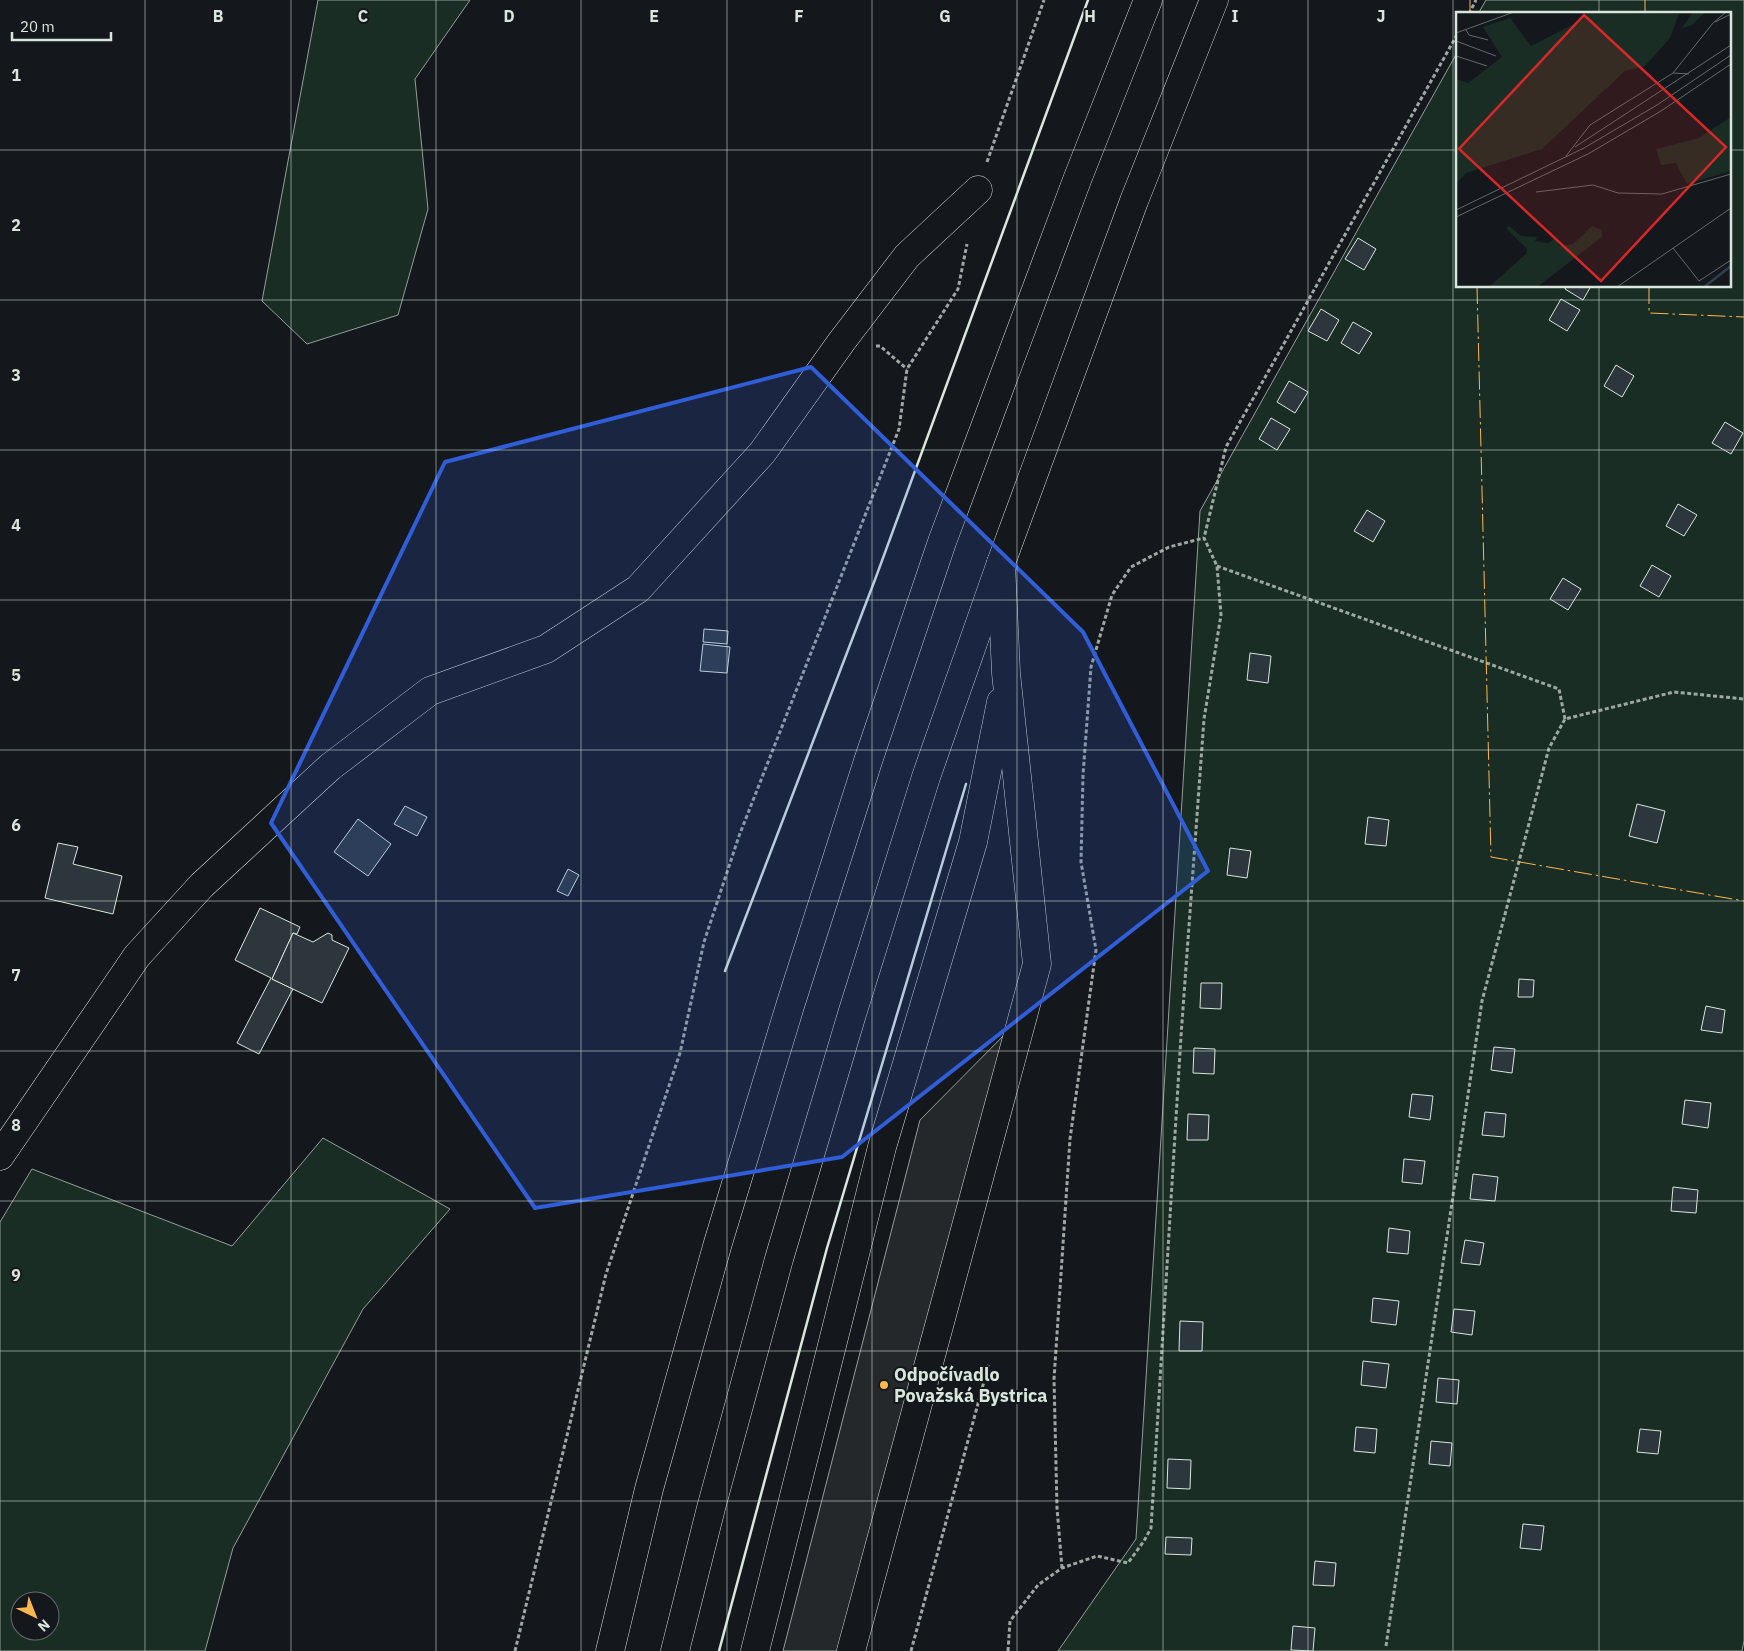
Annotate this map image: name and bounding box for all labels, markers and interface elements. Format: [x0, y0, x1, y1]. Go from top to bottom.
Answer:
text: B [213, 6, 224, 26]
text: C [358, 6, 368, 26]
text: D [503, 6, 515, 26]
text: E [649, 6, 659, 26]
text: F [794, 6, 804, 26]
text: G [939, 6, 951, 26]
text: H [1084, 6, 1096, 26]
text: I [1232, 6, 1239, 26]
text: J [1377, 6, 1385, 26]
scale bar [12, 10, 111, 42]
inset map [1456, 12, 1732, 288]
text: 20 m [20, 17, 55, 36]
text: 1 [11, 65, 21, 85]
text: 2 [11, 215, 21, 235]
text: 3 [11, 365, 21, 385]
text: 4 [11, 515, 21, 535]
text: 5 [11, 665, 21, 685]
text: 6 [11, 815, 21, 835]
text: 7 [11, 965, 21, 985]
text: 8 [11, 1115, 21, 1135]
text: 9 [11, 1265, 21, 1285]
place label: Odpočívadlo Považská Bystrica [894, 1363, 1048, 1407]
marker: Odpočívadlo Považská Bystrica [878, 1379, 890, 1391]
north arrow [10, 1591, 60, 1641]
text: N [34, 1615, 54, 1636]

